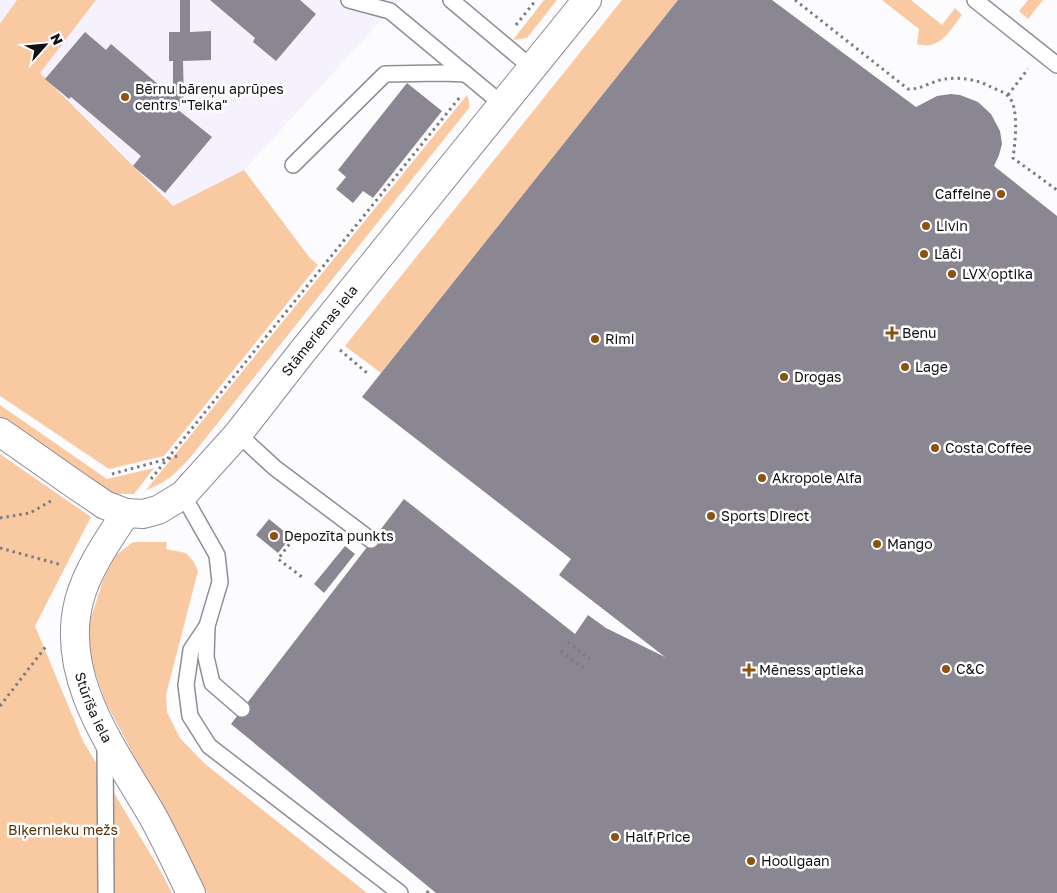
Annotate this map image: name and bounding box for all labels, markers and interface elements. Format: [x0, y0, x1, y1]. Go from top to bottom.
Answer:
north arrow [20, 20, 70, 70]
text: N [47, 30, 67, 47]
place label: Bērnu bāreņu aprūpes centrs "Teika" [135, 80, 284, 113]
marker: Bērnu bāreņu aprūpes centrs "Teika" [119, 91, 131, 103]
place label: Caffeine [935, 185, 991, 202]
marker: Caffeine [995, 188, 1007, 200]
place label: Livin [936, 217, 968, 234]
marker: Livin [920, 220, 932, 232]
place label: Lāči [934, 245, 961, 262]
marker: Lāči [918, 248, 930, 260]
place label: LVX optika [962, 265, 1033, 282]
marker: LVX optika [946, 268, 958, 280]
street label: Stāmerienas iela [278, 281, 361, 379]
place label: Benu [902, 324, 937, 341]
marker: Benu [886, 327, 898, 339]
place label: Rimi [605, 330, 634, 347]
marker: Rimi [589, 333, 601, 345]
place label: Lage [915, 358, 948, 375]
marker: Lage [899, 361, 911, 373]
place label: Drogas [794, 368, 841, 385]
marker: Drogas [778, 371, 790, 383]
place label: Costa Coffee [945, 439, 1032, 456]
marker: Costa Coffee [929, 442, 941, 454]
place label: Akropole Alfa [772, 469, 862, 486]
marker: Akropole Alfa [756, 472, 768, 484]
place label: Sports Direct [721, 507, 809, 524]
marker: Sports Direct [705, 510, 717, 522]
place label: Depozīta punkts [284, 527, 394, 544]
marker: Depozīta punkts [268, 530, 280, 542]
place label: Mango [887, 535, 933, 552]
marker: Mango [871, 538, 883, 550]
place label: C&C [956, 660, 984, 677]
place label: Mēness aptieka [759, 661, 864, 678]
marker: C&C [940, 663, 952, 675]
marker: Mēness aptieka [743, 664, 755, 676]
street label: Stūrīša iela [72, 670, 116, 745]
park label: Biķernieku mežs [8, 821, 118, 839]
place label: Half Price [625, 828, 691, 845]
marker: Half Price [609, 831, 621, 843]
place label: Hooligaan [761, 852, 830, 869]
marker: Hooligaan [745, 855, 757, 867]

